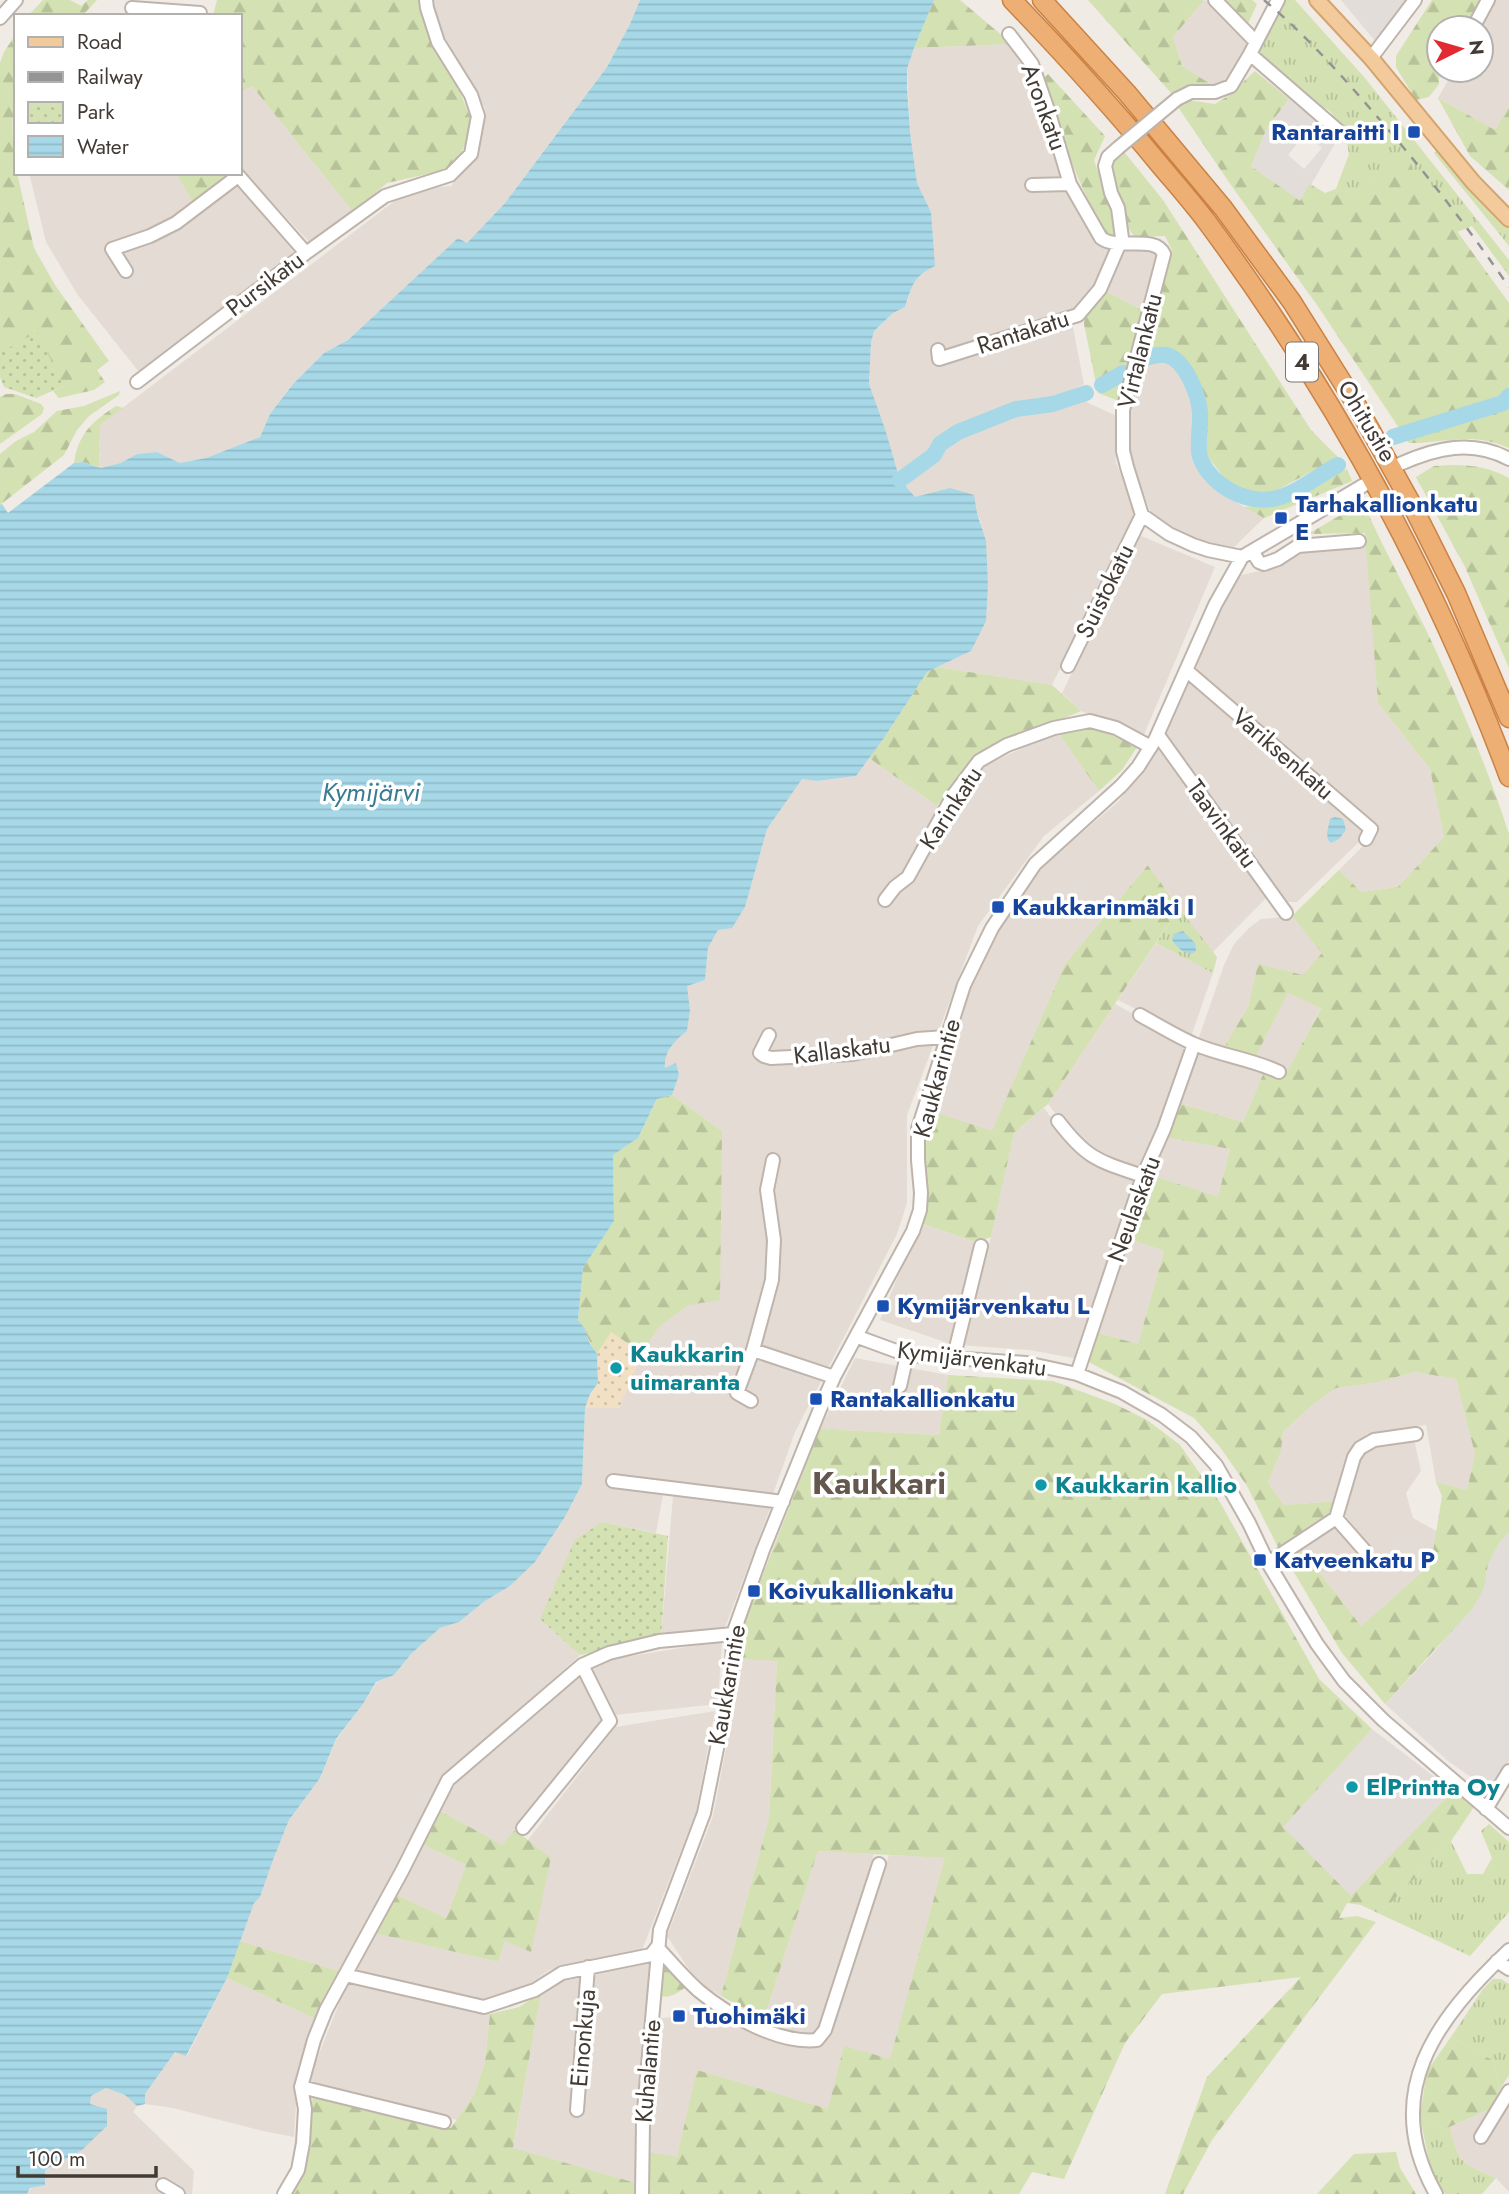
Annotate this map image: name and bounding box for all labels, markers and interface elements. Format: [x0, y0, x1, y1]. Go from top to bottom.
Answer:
legend [14, 14, 242, 175]
north arrow [1425, 14, 1495, 84]
text: Road [77, 27, 122, 57]
text: N [1462, 39, 1491, 56]
street label: Aronkatu [1013, 59, 1076, 155]
text: Railway [77, 62, 143, 92]
text: Park [77, 97, 115, 127]
place label: Rantaraitti I [1271, 114, 1400, 149]
marker: Rantaraitti I [1406, 124, 1422, 140]
text: Water [77, 132, 130, 162]
street label: Pursikatu [218, 243, 311, 325]
street label: Virtalankatu [1108, 290, 1171, 412]
street label: Rantakatu [972, 300, 1074, 363]
road number: 4 [1286, 342, 1318, 382]
street label: Ohitustie [1329, 373, 1406, 468]
place label: Tarhakallionkatu E [1295, 486, 1478, 549]
marker: Tarhakallionkatu E [1273, 510, 1289, 526]
street label: Suistokatu [1067, 538, 1142, 644]
street label: Variksenkatu [1225, 699, 1342, 808]
street label: Karinkatu [911, 759, 990, 856]
street label: Taavinkatu [1178, 772, 1266, 875]
water label: Kymijärvi [322, 773, 420, 811]
place label: Kaukkarinmäki I [1012, 889, 1195, 924]
marker: Kaukkarinmäki I [990, 899, 1006, 915]
street label: Kaukkarintie [904, 1015, 969, 1141]
street label: Kallaskatu [791, 1026, 893, 1073]
street label: Neulaskatu [1098, 1151, 1169, 1267]
place label: Kymijärvenkatu L [897, 1288, 1090, 1323]
marker: Kymijärvenkatu L [875, 1298, 891, 1314]
street label: Kymijärvenkatu [895, 1332, 1049, 1385]
place label: Kaukkarin uimaranta [630, 1336, 744, 1399]
marker: Kaukkarin uimaranta [608, 1360, 624, 1376]
place label: Rantakallionkatu [830, 1381, 1015, 1416]
marker: Rantakallionkatu [808, 1391, 824, 1407]
district label: Kaukkari [812, 1460, 946, 1506]
place label: Kaukkarin kallio [1055, 1467, 1237, 1502]
marker: Kaukkarin kallio [1033, 1477, 1049, 1493]
place label: Katveenkatu P [1274, 1542, 1435, 1577]
marker: Katveenkatu P [1252, 1552, 1268, 1568]
place label: Koivukallionkatu [768, 1573, 954, 1608]
marker: Koivukallionkatu [746, 1583, 762, 1599]
street label: Kaukkarintie [699, 1622, 754, 1748]
place label: ElPrintta Oy [1366, 1769, 1500, 1804]
marker: ElPrintta Oy [1344, 1779, 1360, 1795]
street label: Einonkuja [561, 1988, 604, 2088]
place label: Tuohimäki [693, 1998, 806, 2033]
marker: Tuohimäki [671, 2008, 687, 2024]
street label: Kuhalantie [626, 2018, 669, 2124]
scale bar [18, 2134, 156, 2178]
text: 100 m [28, 2144, 85, 2174]

